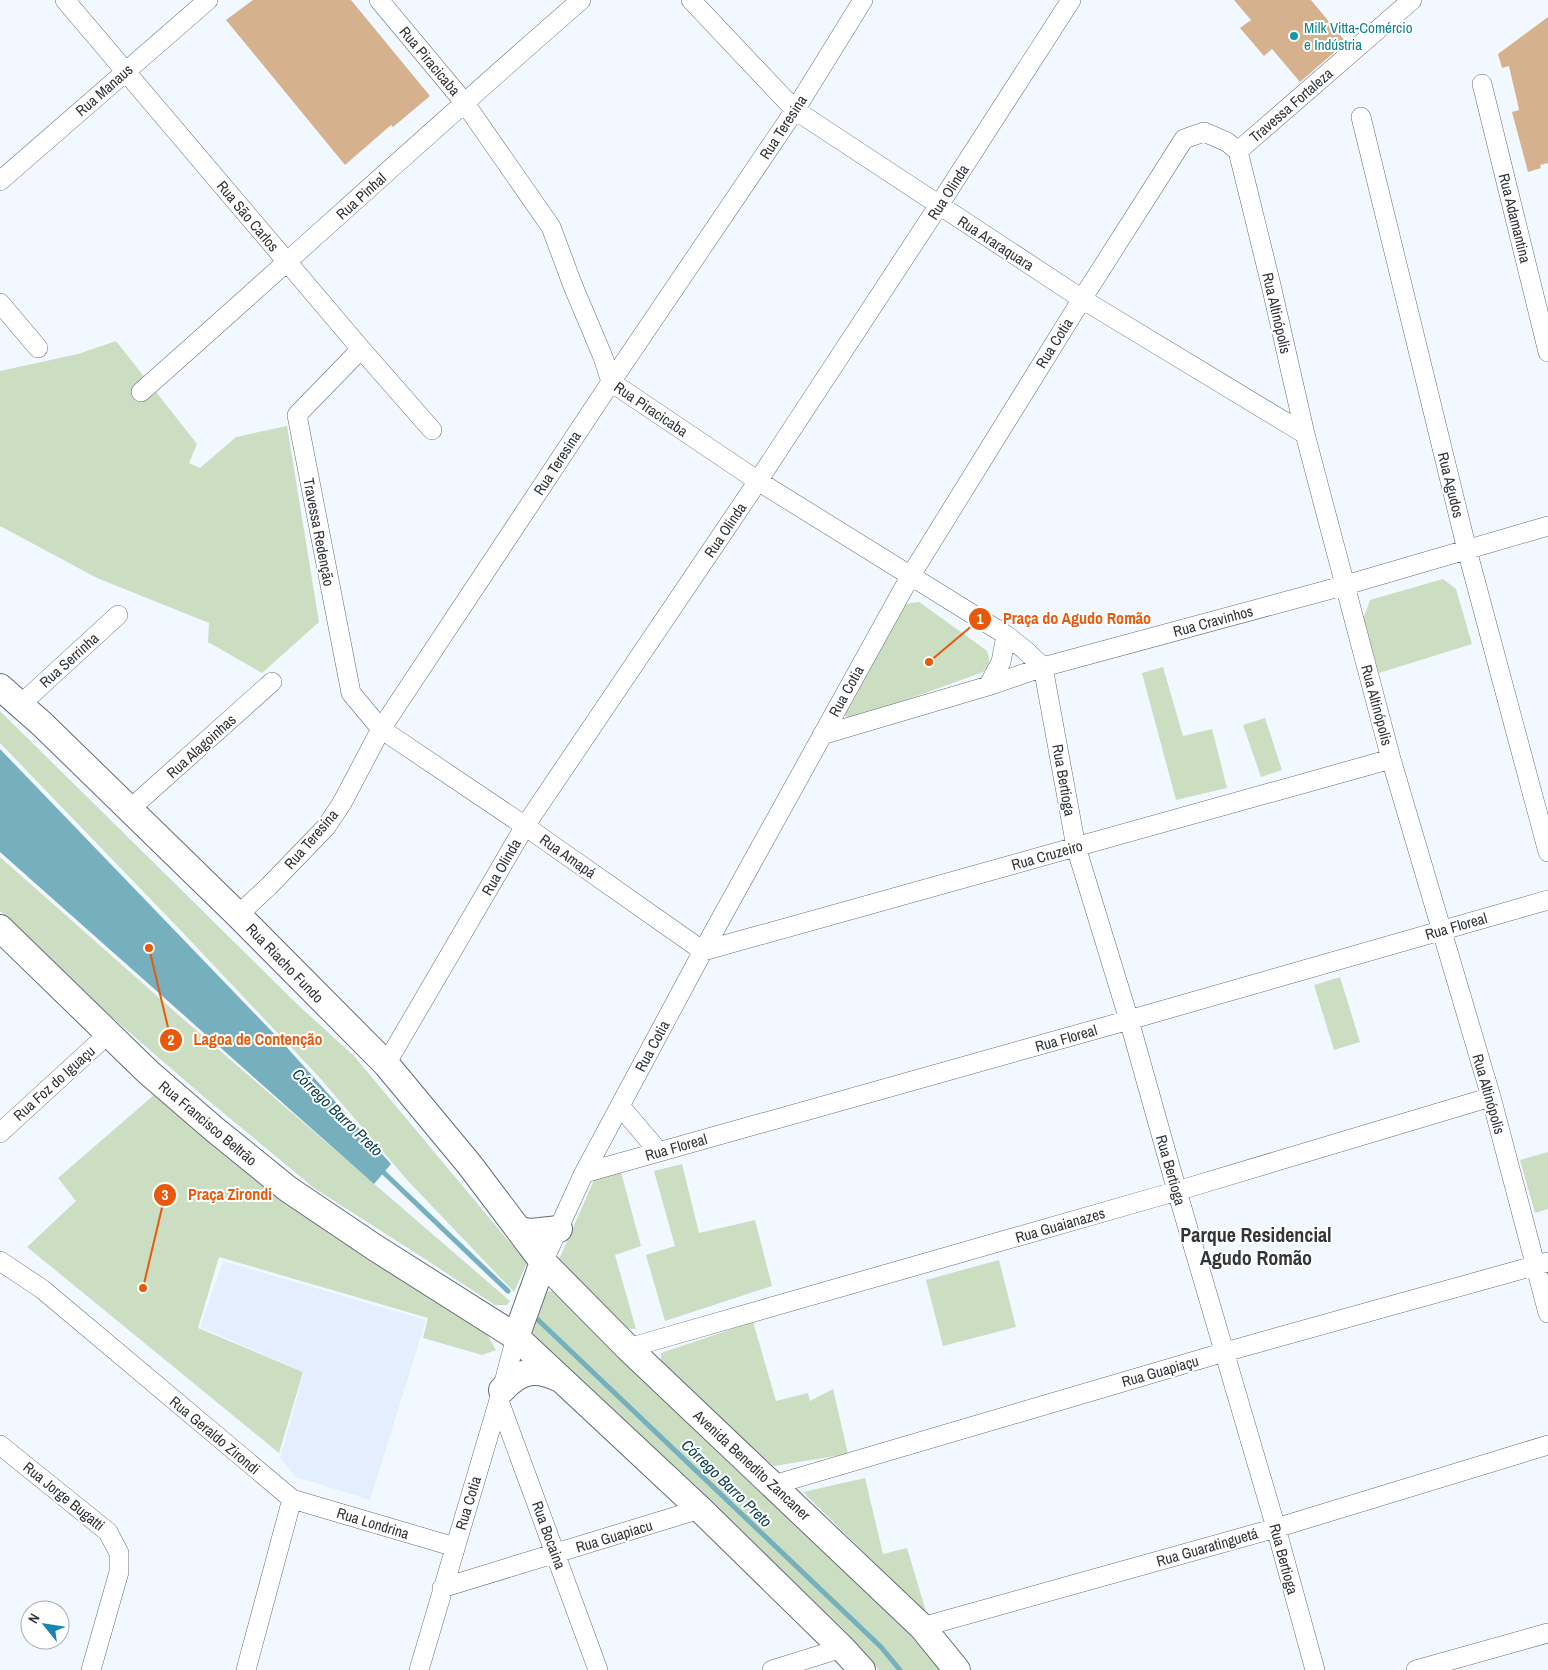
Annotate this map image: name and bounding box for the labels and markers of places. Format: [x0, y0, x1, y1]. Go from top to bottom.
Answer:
place label: Milk Vitta-Comércio e Indústria [1304, 17, 1413, 55]
marker: Milk Vitta-Comércio e Indústria [1288, 30, 1300, 42]
callout: Praça do Agudo Romão [968, 603, 1162, 634]
callout: Lagoa de Contenção [159, 1024, 333, 1055]
callout: Praça Zirondi [153, 1179, 282, 1210]

